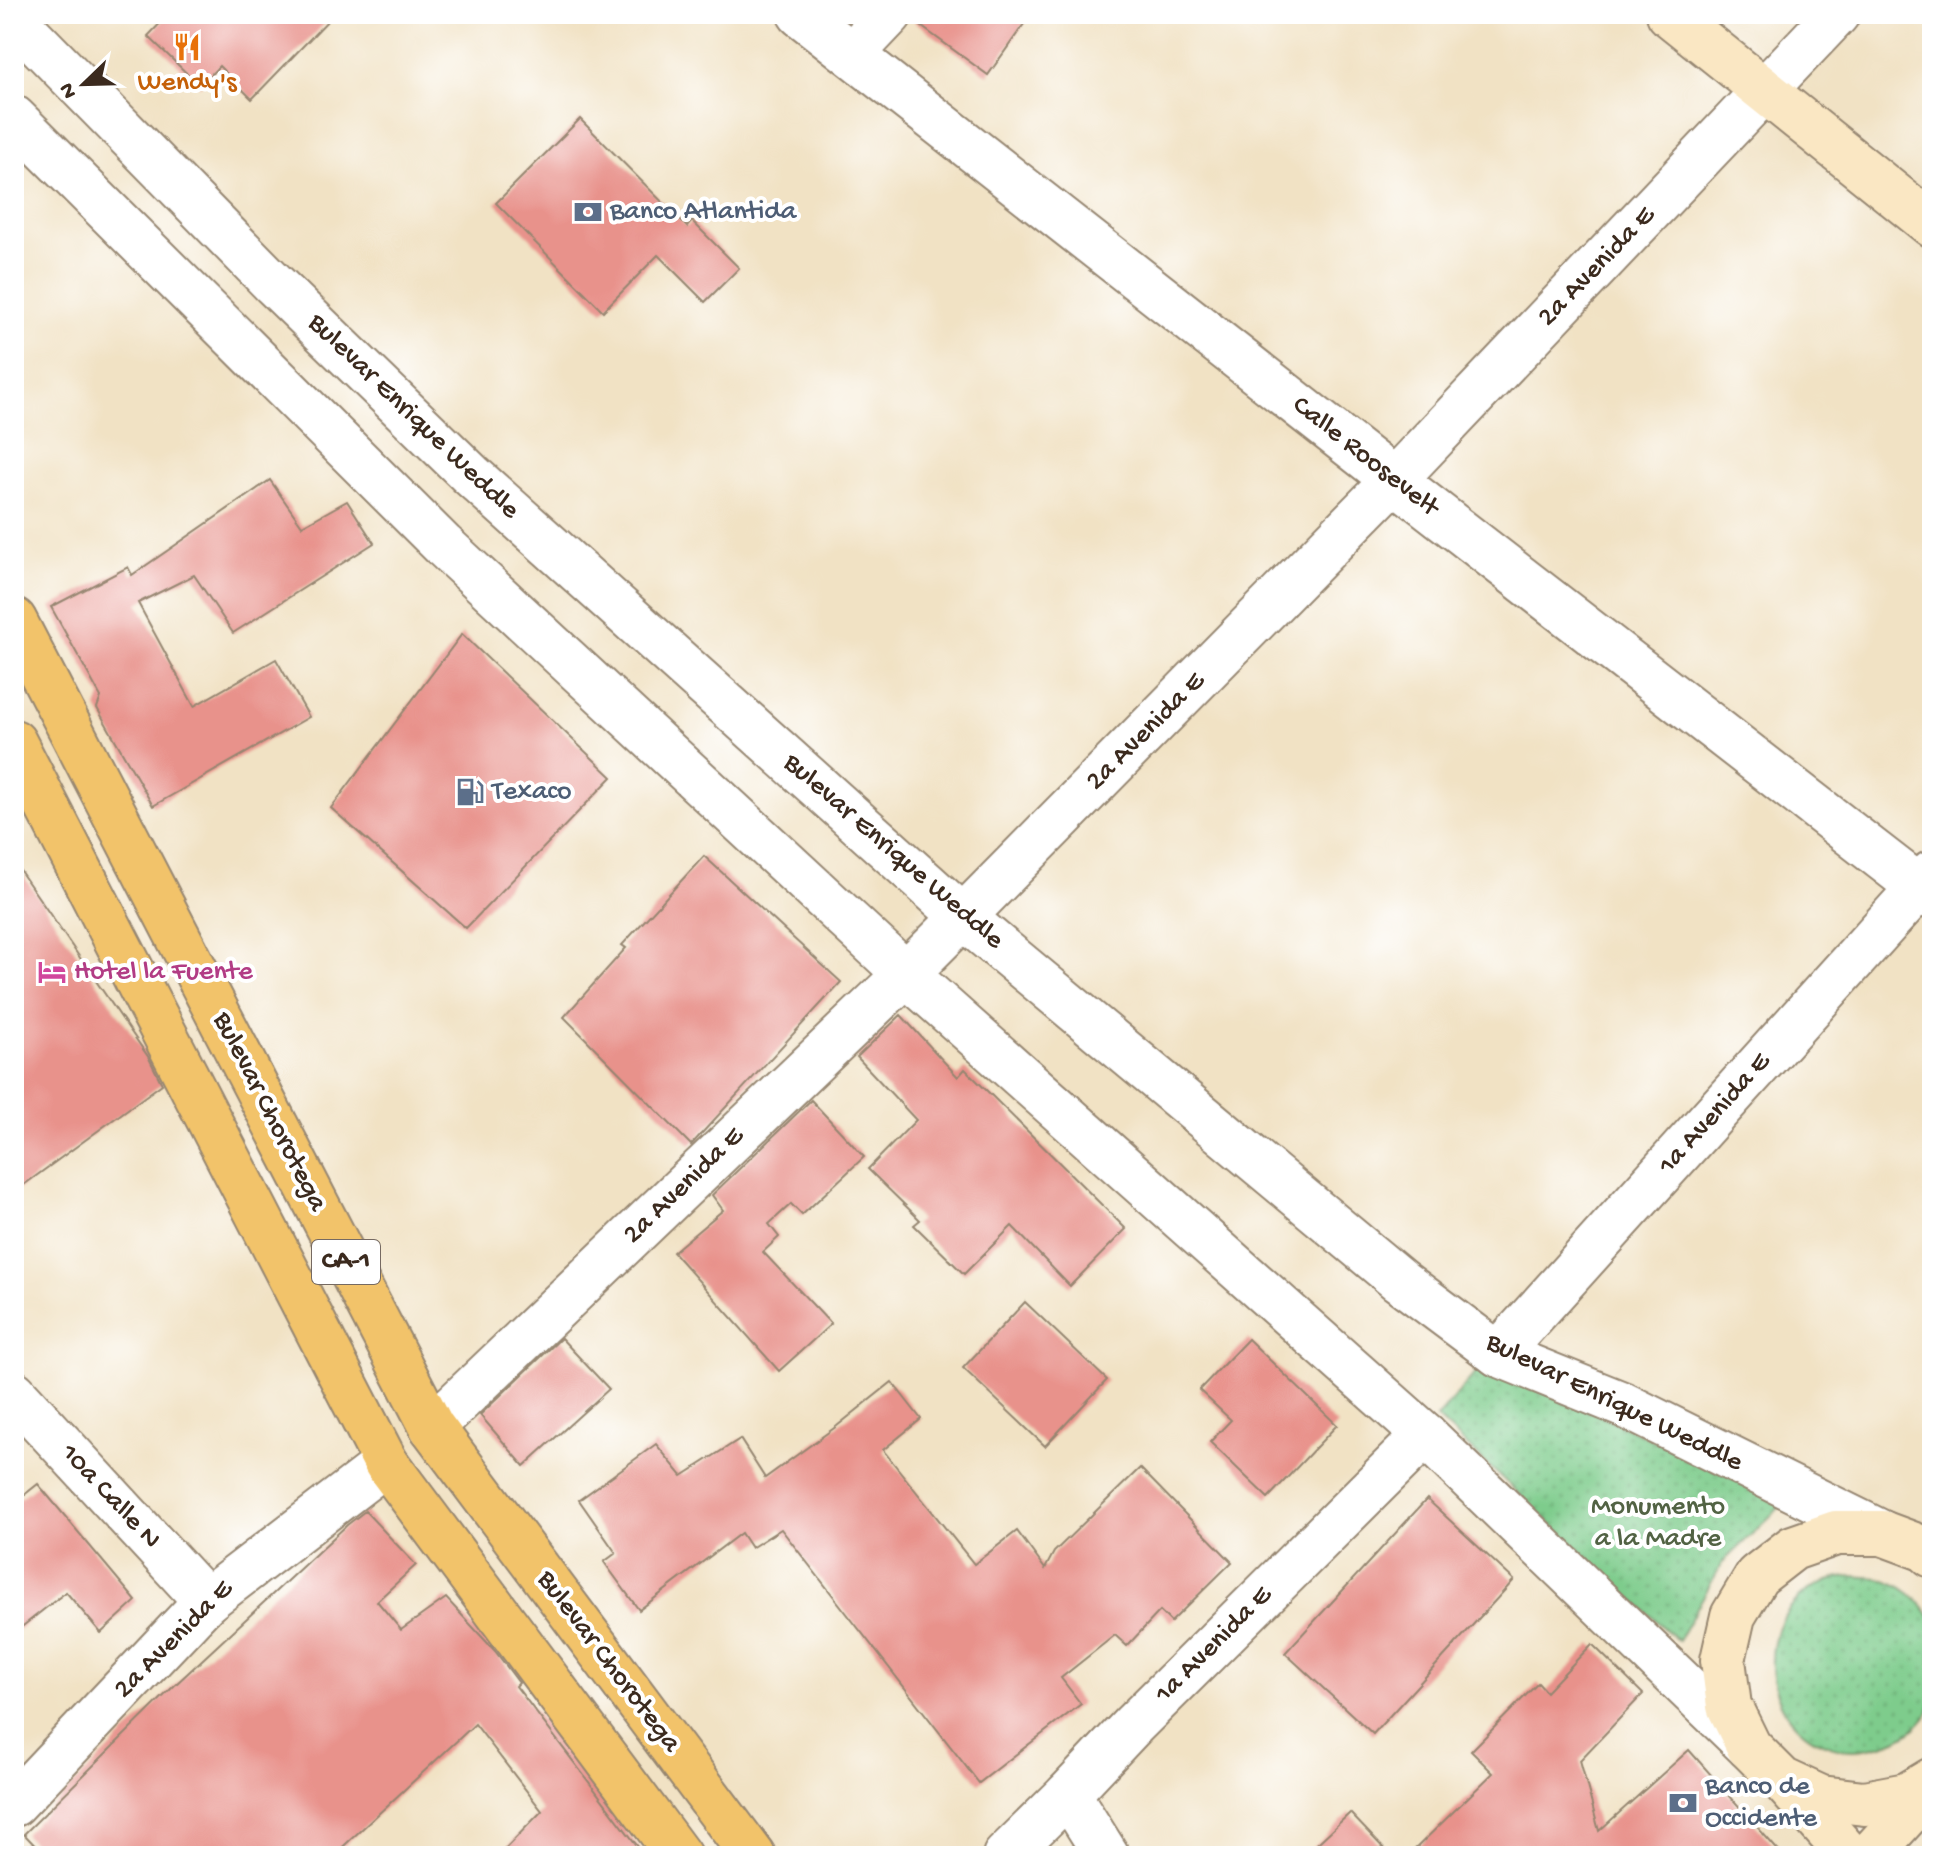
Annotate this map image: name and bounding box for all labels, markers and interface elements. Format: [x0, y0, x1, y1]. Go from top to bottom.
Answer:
restaurant icon: Wendy's [172, 32, 202, 62]
north arrow [44, 44, 124, 124]
place label: Wendy's [137, 67, 237, 100]
text: N [54, 79, 84, 102]
place label: Banco Atlantida [609, 196, 798, 229]
bank icon: Banco Atlantida [573, 197, 603, 227]
street label: 2a Avenida E [1531, 199, 1664, 334]
street label: Bulevar Enrique Weddle [299, 307, 526, 527]
street label: Calle Roosevelt [1285, 390, 1447, 526]
street label: 2a Avenida E [1080, 665, 1213, 798]
street label: Bulevar Enrique Weddle [775, 746, 1011, 957]
place label: Texaco [490, 776, 572, 809]
fuel station icon: Texaco [455, 777, 485, 807]
place label: Hotel la Fuente [74, 956, 253, 989]
hotel icon: Hotel la Fuente [37, 957, 67, 987]
street label: Bulevar Chorotega [204, 1006, 334, 1218]
street label: 1a Avenida E [1651, 1045, 1779, 1182]
street label: 2a Avenida E [617, 1119, 752, 1252]
road number: CA-1 [312, 1240, 380, 1284]
street label: Bulevar Enrique Weddle [1479, 1326, 1748, 1480]
street label: 10a Calle N [52, 1437, 167, 1556]
park label: Monumento a la Madre [1591, 1491, 1725, 1556]
street label: Bulevar Chorotega [528, 1564, 688, 1761]
street label: 2a Avenida E [108, 1573, 241, 1706]
street label: 1a Avenida E [1148, 1578, 1281, 1711]
place label: Banco de Occidente [1704, 1771, 1818, 1836]
bank icon: Banco de Occidente [1668, 1788, 1698, 1818]

